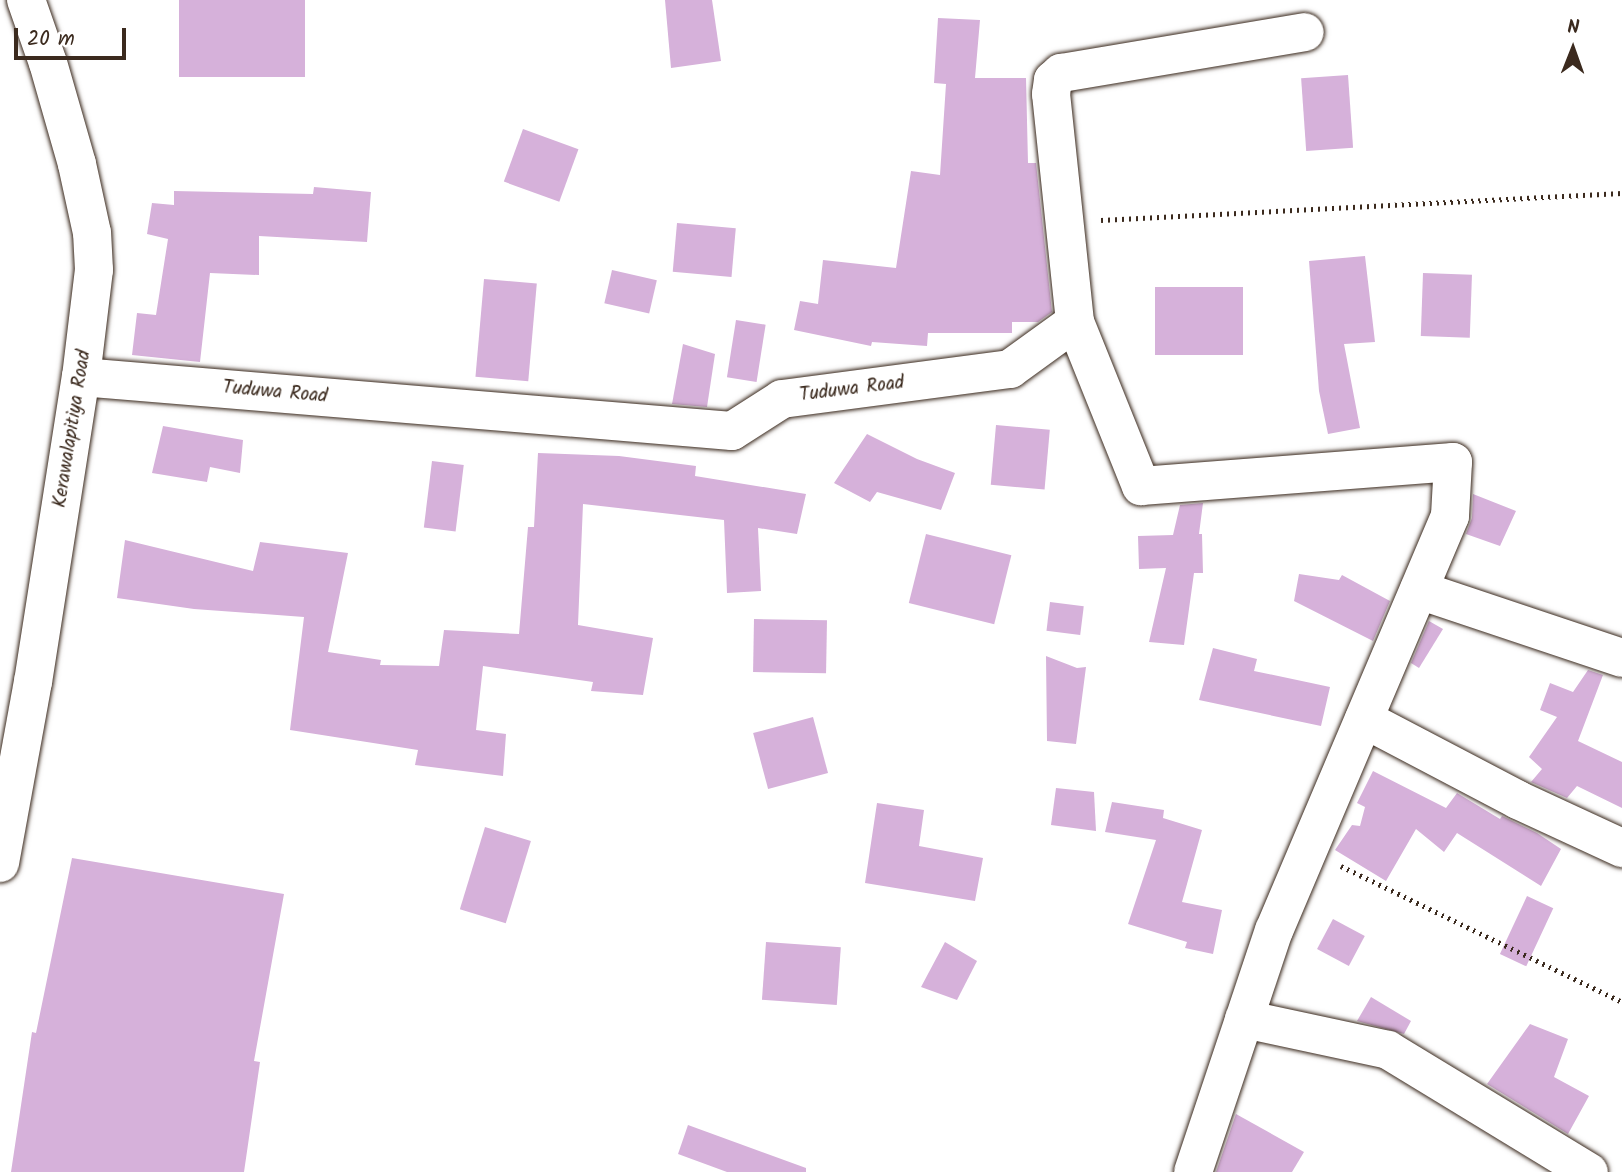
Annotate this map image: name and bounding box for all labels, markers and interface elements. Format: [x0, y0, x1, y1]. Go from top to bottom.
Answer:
text: N [1567, 13, 1580, 43]
scale bar [18, 14, 130, 58]
north arrow [1538, 14, 1608, 84]
text: 20 m [27, 23, 75, 56]
street label: Kerawalapitiya Road [49, 349, 97, 509]
street label: Tuduwa Road [798, 372, 906, 408]
street label: Tuduwa Road [222, 377, 328, 409]

